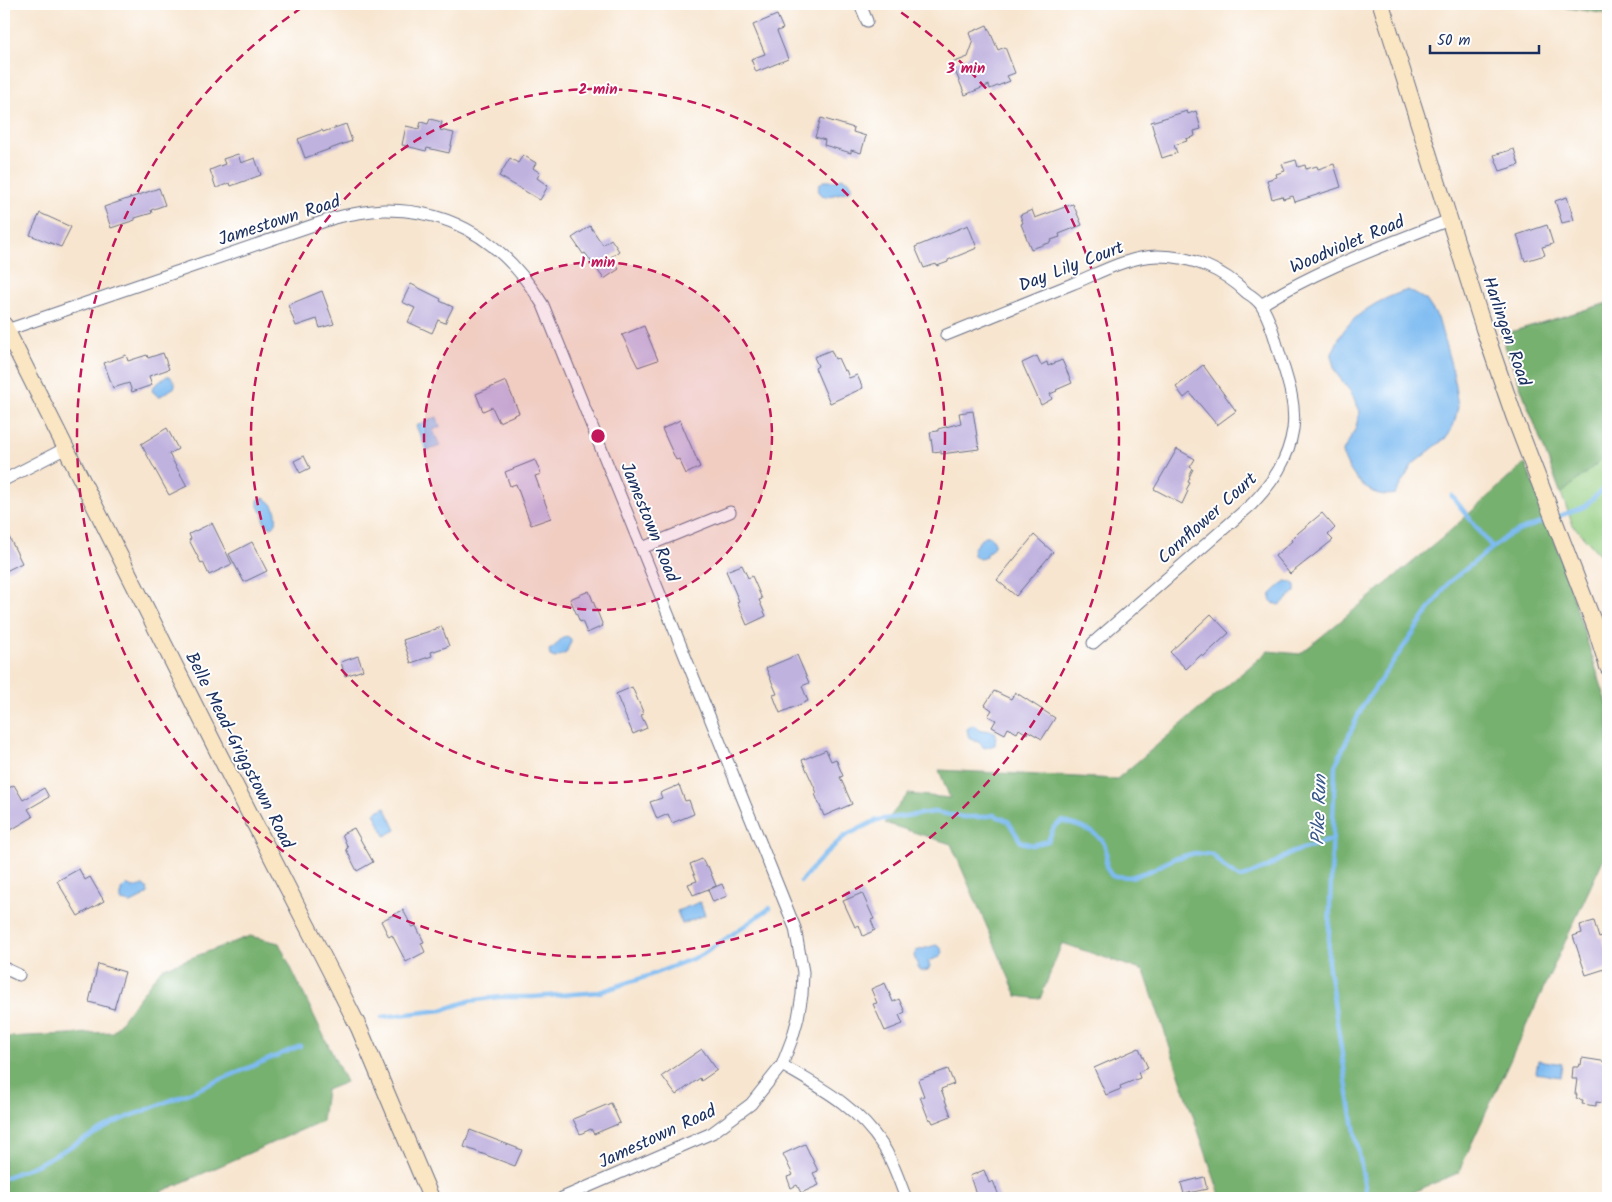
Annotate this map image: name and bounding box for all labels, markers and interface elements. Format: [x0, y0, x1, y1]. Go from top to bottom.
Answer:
scale bar [1430, 22, 1538, 54]
text: 50 m [1437, 29, 1471, 53]
text: 3 min [946, 57, 985, 81]
text: 2 min [578, 78, 618, 102]
street label: Jamestown Road [215, 188, 345, 255]
street label: Woodviolet Road [1286, 208, 1410, 283]
street label: Day Lily Court [1015, 234, 1129, 301]
text: 1 min [581, 251, 615, 275]
street label: Harlingen Road [1473, 273, 1538, 391]
centre of rings [589, 427, 607, 445]
street label: Jamestown Road [611, 458, 686, 588]
street label: Cornflower Court [1151, 465, 1265, 572]
street label: Belle Mead-Griggstown Road [176, 647, 301, 855]
water label: Pike Run [1304, 773, 1336, 846]
street label: Jamestown Road [594, 1097, 722, 1177]

